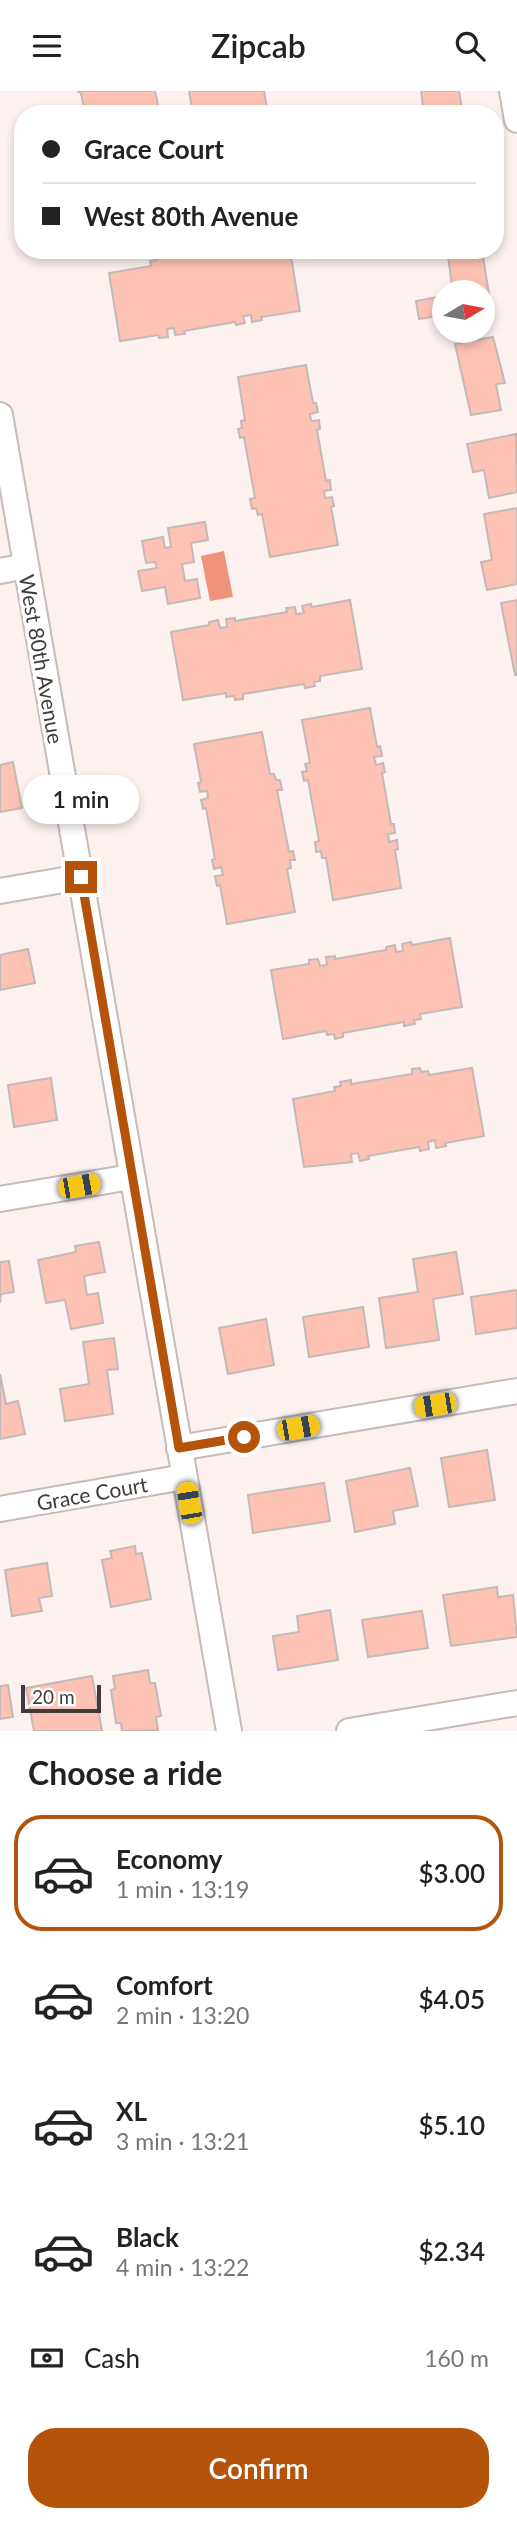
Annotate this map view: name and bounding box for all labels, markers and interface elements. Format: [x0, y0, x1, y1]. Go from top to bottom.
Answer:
text: Zipcab [211, 26, 306, 65]
icon: menu [28, 27, 66, 65]
icon: search [451, 27, 489, 65]
text: Grace Court [84, 133, 224, 165]
text: West 80th Avenue [84, 200, 298, 232]
north arrow [432, 280, 495, 343]
map controls [432, 280, 495, 343]
street label: West 80th Avenue [15, 572, 69, 746]
callout: 1 min [23, 775, 139, 825]
text: 1 min [53, 785, 109, 813]
route end [65, 861, 97, 893]
car [57, 1172, 102, 1200]
car [413, 1391, 458, 1419]
car [276, 1414, 321, 1442]
route start [228, 1421, 260, 1453]
street label: Grace Court [35, 1471, 150, 1515]
car [176, 1480, 203, 1526]
scale bar [21, 1682, 102, 1714]
text: 20 m [32, 1685, 75, 1708]
text: Choose a ride [28, 1753, 222, 1792]
icon: car [32, 1842, 95, 1905]
text: Economy [116, 1843, 222, 1875]
text: $3.00 [419, 1857, 485, 1889]
text: 1 min · 13:19 [116, 1875, 249, 1903]
icon: car [32, 1968, 95, 2031]
text: Comfort [116, 1969, 213, 2001]
text: $4.05 [419, 1983, 485, 2015]
text: 2 min · 13:20 [116, 2001, 249, 2029]
icon: car [32, 2094, 95, 2157]
text: XL [116, 2095, 147, 2127]
text: $5.10 [419, 2109, 485, 2141]
text: 3 min · 13:21 [116, 2127, 249, 2155]
icon: car [32, 2220, 95, 2283]
text: Black [116, 2221, 179, 2253]
text: $2.34 [419, 2235, 485, 2267]
text: 4 min · 13:22 [116, 2253, 249, 2281]
icon: cash [28, 2339, 66, 2377]
text: Cash [84, 2342, 140, 2374]
text: 160 m [424, 2344, 489, 2372]
button: Confirm [28, 2428, 489, 2508]

